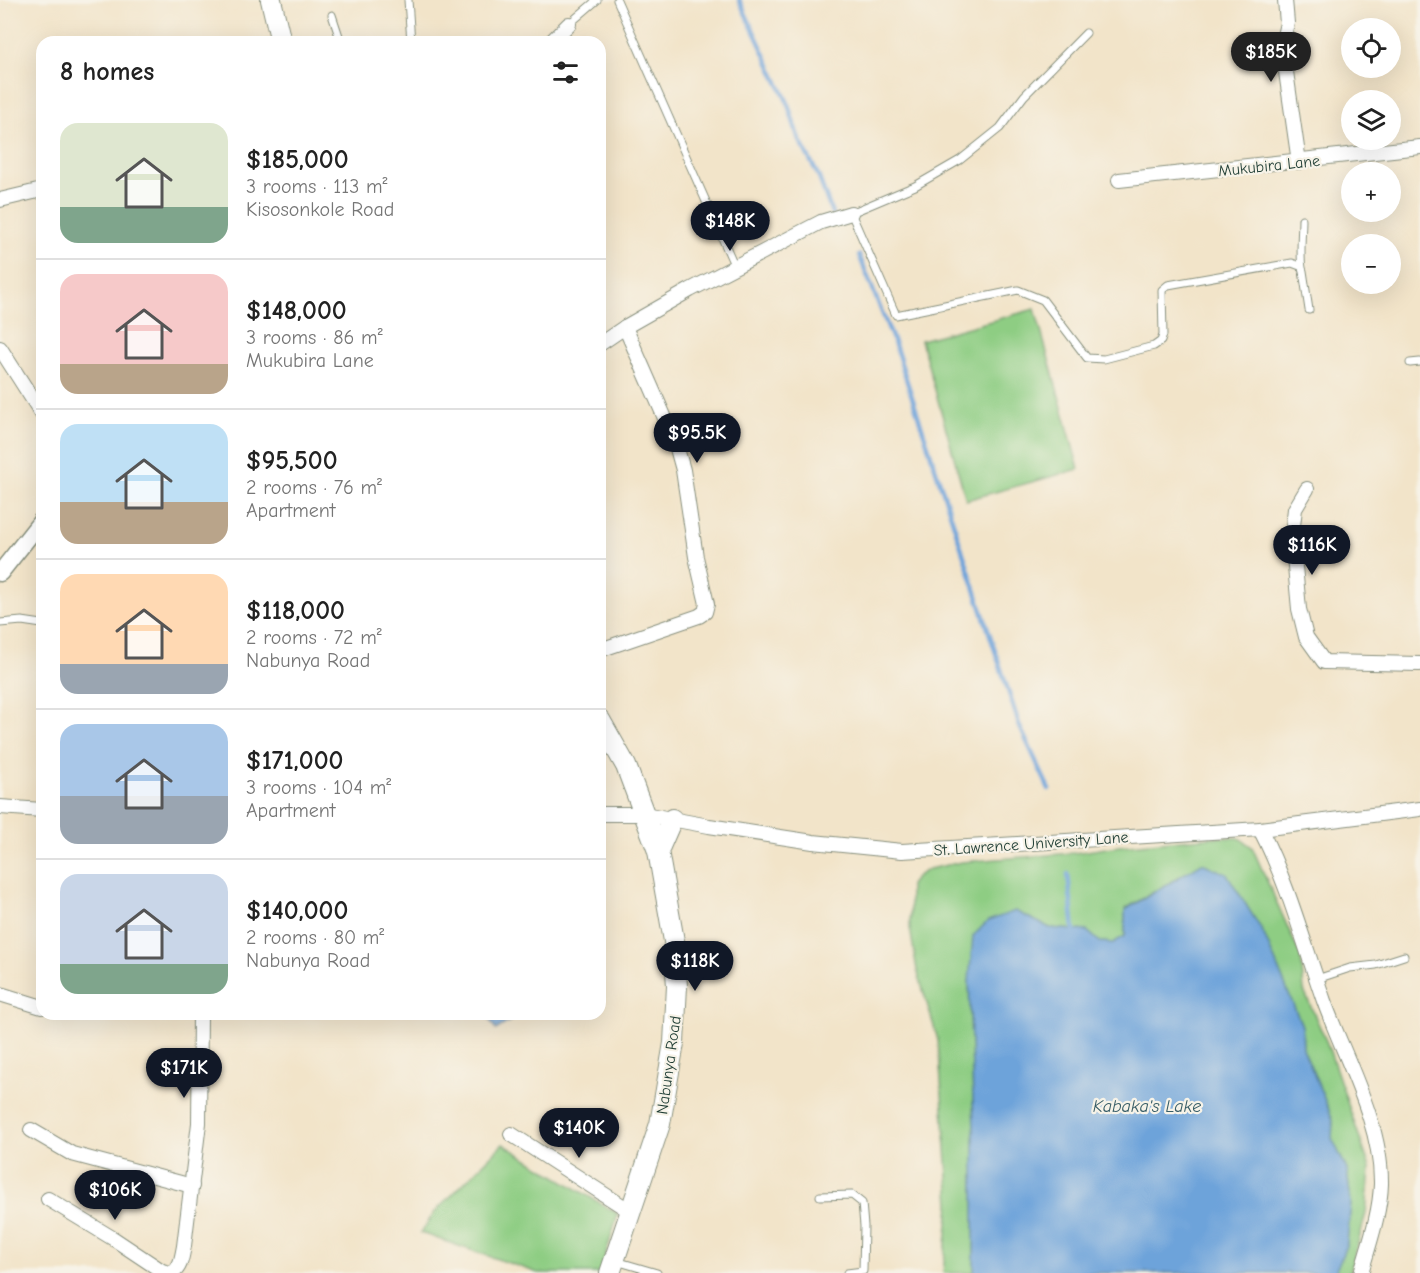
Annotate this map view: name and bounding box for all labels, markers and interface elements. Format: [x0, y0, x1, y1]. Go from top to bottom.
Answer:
map controls [1341, 18, 1401, 294]
button: locate [1341, 18, 1401, 78]
pin: $185K [1229, 32, 1313, 83]
text: $185K [1245, 40, 1297, 63]
icon: filters [549, 56, 582, 89]
text: 8 homes [60, 57, 154, 87]
button: layers [1341, 90, 1401, 150]
text: $185,000 [246, 145, 349, 175]
icon: home [108, 147, 180, 219]
street label: Mukubira Lane [1217, 152, 1321, 180]
button: + [1341, 162, 1401, 222]
text: 3 rooms · 113 m² [246, 175, 387, 198]
text: Kisosonkole Road [246, 198, 394, 221]
pin: $148K [688, 201, 772, 252]
text: $148K [705, 209, 755, 232]
button: − [1341, 234, 1401, 294]
text: $148,000 [246, 296, 347, 326]
icon: home [108, 298, 180, 370]
text: 3 rooms · 86 m² [246, 326, 383, 349]
text: Mukubira Lane [246, 349, 374, 372]
pin: $95.5K [648, 413, 746, 464]
text: $95.5K [668, 421, 726, 444]
text: $95,500 [246, 446, 338, 476]
icon: home [108, 448, 180, 520]
text: 2 rooms · 76 m² [246, 476, 382, 499]
text: Apartment [246, 499, 336, 522]
pin: $116K [1270, 525, 1354, 576]
text: $116K [1287, 533, 1337, 556]
text: $118,000 [246, 596, 345, 626]
icon: home [108, 598, 180, 670]
text: 2 rooms · 72 m² [246, 626, 382, 649]
text: Nabunya Road [246, 649, 370, 672]
text: $171,000 [246, 746, 343, 776]
icon: home [108, 748, 180, 820]
text: 3 rooms · 104 m² [246, 776, 391, 799]
text: Apartment [246, 799, 336, 822]
street label: St. Lawrence University Lane [933, 828, 1129, 860]
text: $140,000 [246, 896, 348, 926]
icon: home [108, 898, 180, 970]
text: 2 rooms · 80 m² [246, 926, 384, 949]
pin: $118K [653, 941, 737, 992]
text: Nabunya Road [246, 949, 370, 972]
text: $118K [670, 949, 720, 972]
street label: Nabunya Road [653, 1015, 685, 1116]
pin: $171K [142, 1048, 226, 1099]
text: $171K [160, 1056, 208, 1079]
water label: Kabaka's Lake [1093, 1096, 1201, 1117]
pin: $140K [537, 1108, 621, 1159]
text: $140K [553, 1116, 605, 1139]
pin: $106K [73, 1170, 157, 1221]
text: $106K [88, 1178, 142, 1201]

